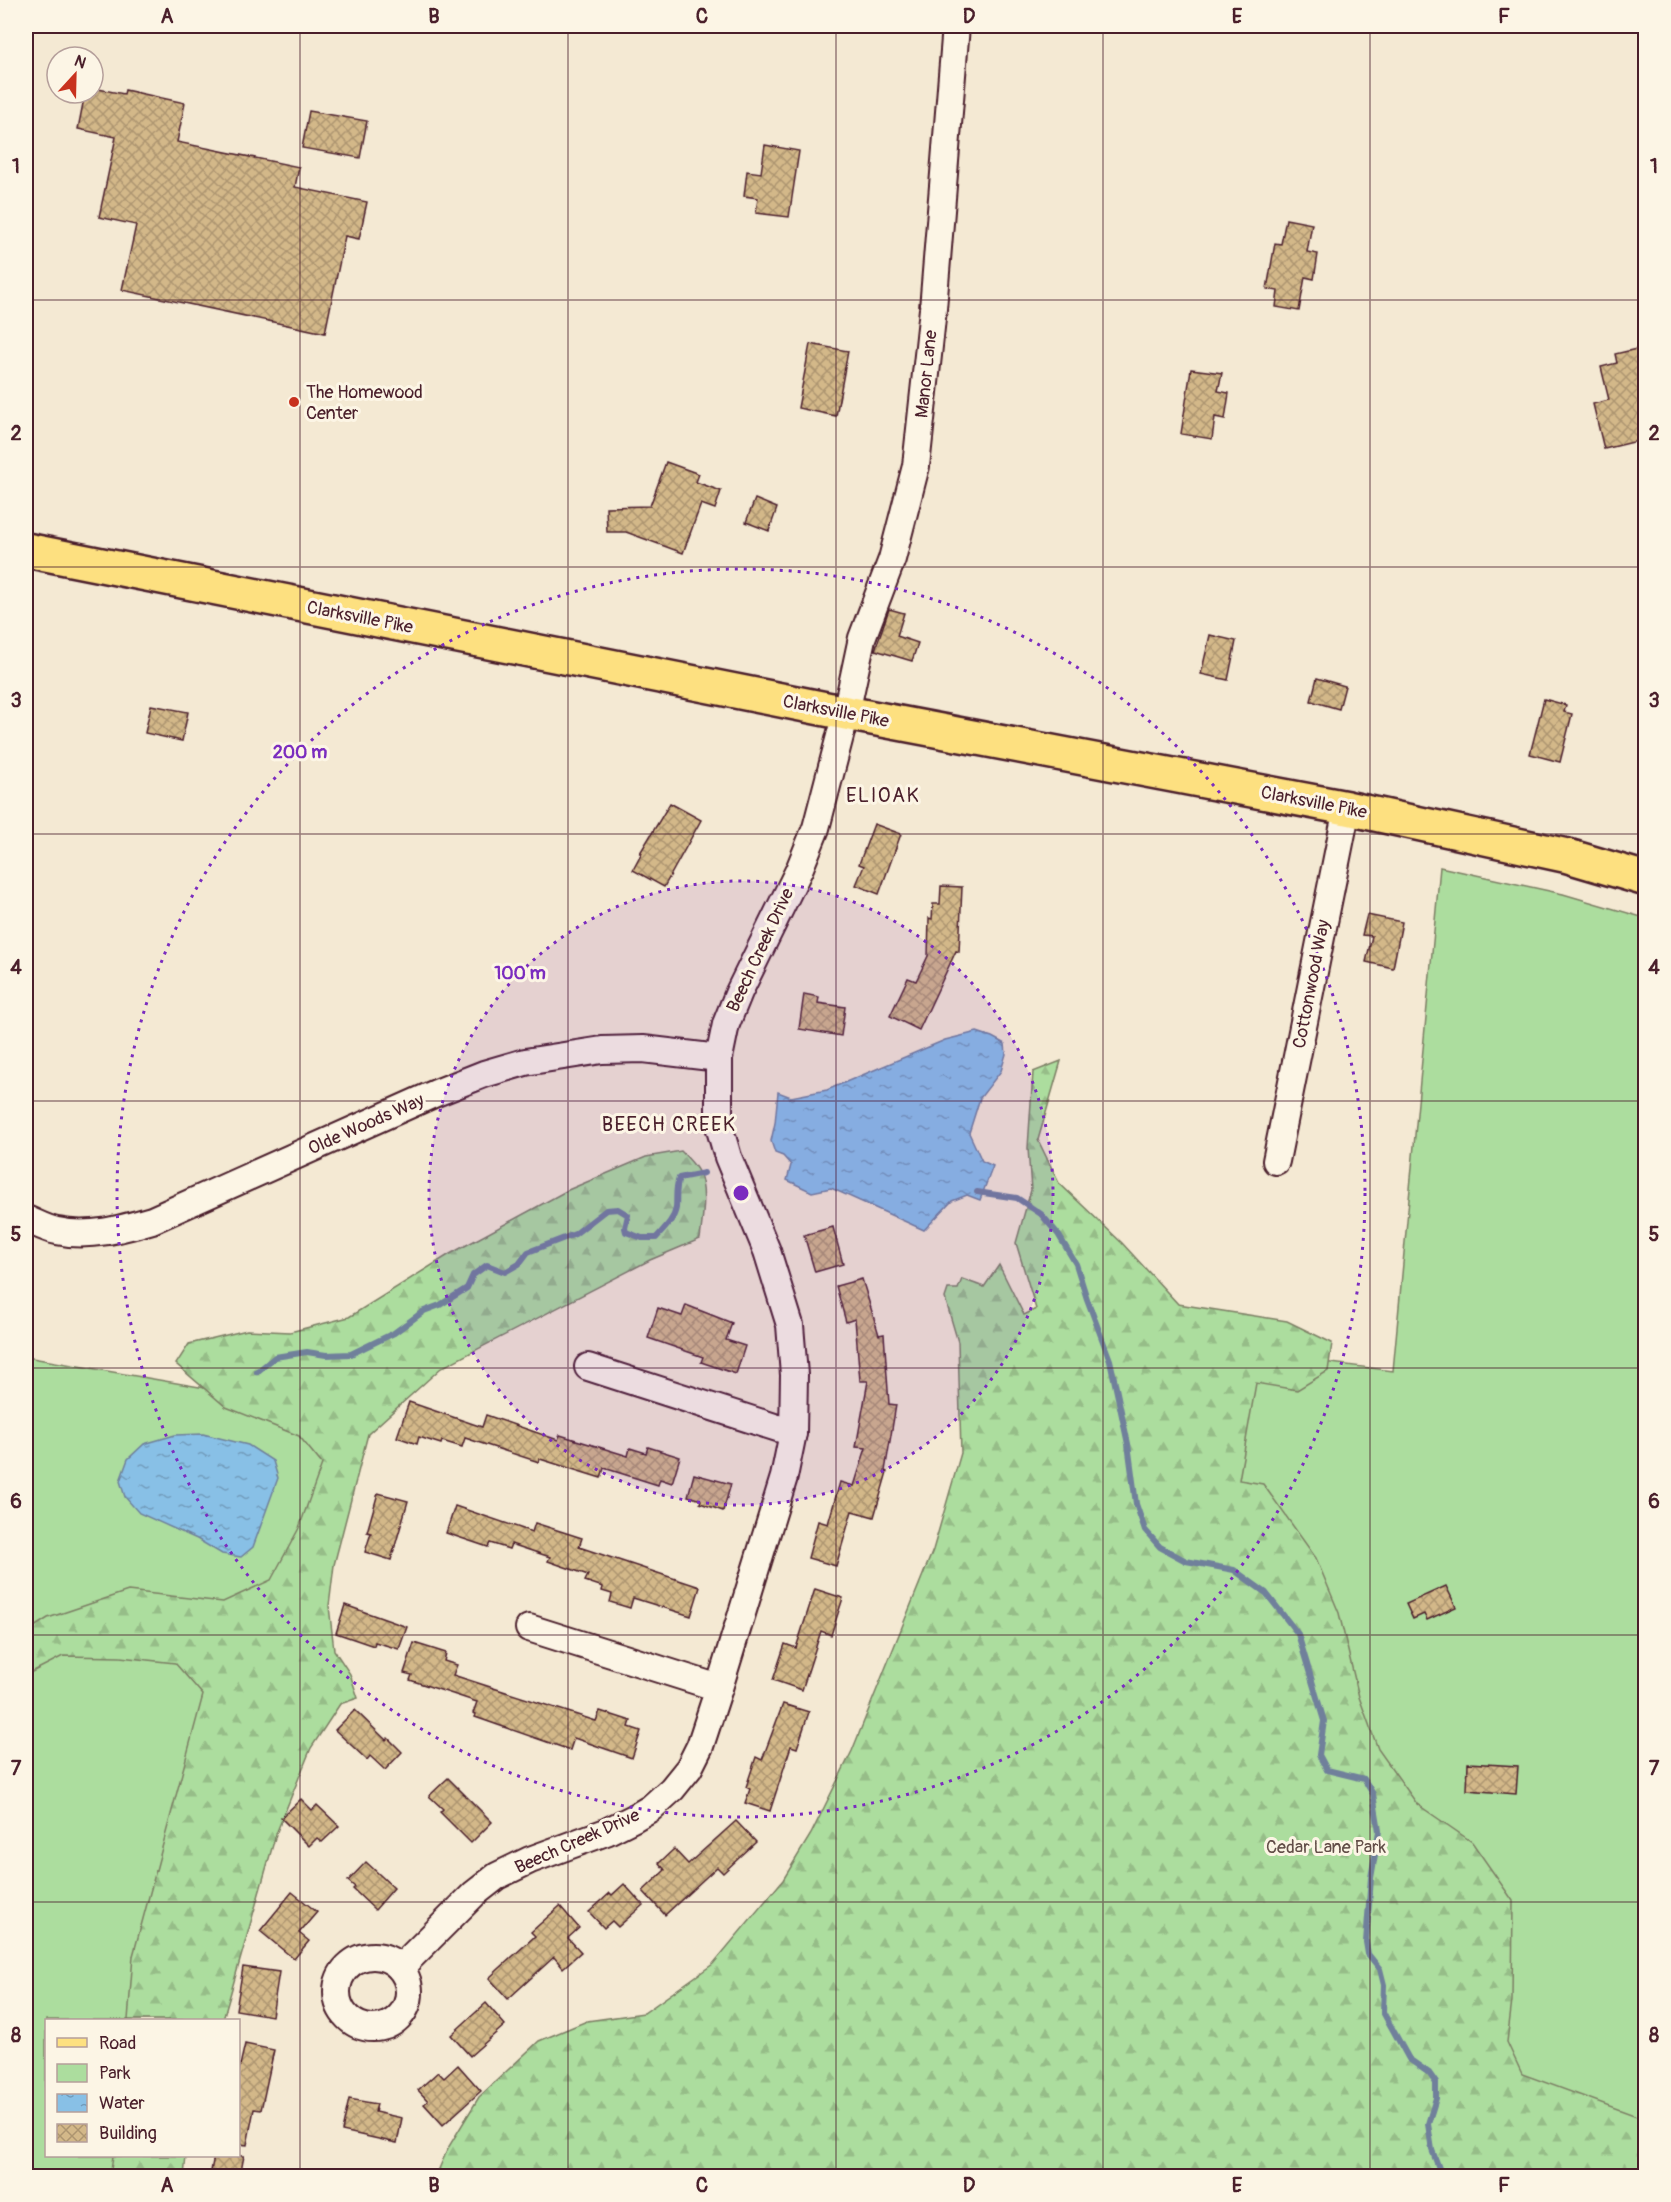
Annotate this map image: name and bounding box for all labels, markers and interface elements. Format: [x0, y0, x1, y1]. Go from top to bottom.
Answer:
text: A [161, 4, 174, 29]
text: B [428, 4, 440, 29]
text: C [696, 4, 708, 29]
text: D [963, 4, 976, 29]
text: E [1232, 4, 1243, 29]
text: F [1498, 4, 1510, 29]
north arrow [45, 45, 105, 105]
text: N [71, 51, 89, 73]
text: 1 [12, 154, 20, 179]
text: 1 [1650, 154, 1658, 179]
street label: Manor Lane [910, 329, 943, 419]
place label: The Homewood Center [306, 381, 423, 425]
marker: The Homewood Center [287, 395, 301, 409]
text: 2 [10, 421, 22, 446]
text: 2 [1648, 421, 1660, 446]
street label: Clarksville Pike [305, 596, 415, 639]
text: 3 [10, 688, 22, 713]
text: 3 [1648, 688, 1660, 713]
street label: Clarksville Pike [781, 690, 891, 733]
text: 200 m [273, 741, 327, 764]
street label: Clarksville Pike [1259, 781, 1369, 824]
district label: ELIOAK [846, 783, 920, 808]
street label: Beech Creek Drive [722, 884, 799, 1016]
street label: Cottonwood Way [1288, 917, 1335, 1050]
text: 4 [10, 955, 22, 980]
text: 4 [1648, 955, 1660, 980]
text: 100 m [494, 962, 546, 985]
street label: Olde Woods Way [305, 1089, 428, 1160]
district label: BEECH CREEK [602, 1112, 736, 1137]
centre of rings [731, 1183, 751, 1203]
text: 5 [11, 1222, 22, 1247]
text: 5 [1649, 1222, 1660, 1247]
text: 6 [10, 1489, 22, 1514]
text: 6 [1648, 1489, 1660, 1514]
text: 7 [11, 1756, 22, 1781]
text: 7 [1649, 1756, 1660, 1781]
street label: Beech Creek Drive [511, 1804, 643, 1879]
park label: Cedar Lane Park [1266, 1836, 1386, 1859]
legend [45, 2019, 240, 2157]
text: 8 [11, 2023, 21, 2048]
text: 8 [1649, 2023, 1659, 2048]
text: Road [99, 2032, 136, 2055]
text: Park [99, 2062, 131, 2085]
text: Water [99, 2092, 145, 2115]
text: Building [99, 2122, 157, 2145]
text: A [161, 2173, 174, 2198]
text: B [428, 2173, 440, 2198]
text: C [696, 2173, 708, 2198]
text: D [963, 2173, 976, 2198]
text: E [1232, 2173, 1243, 2198]
text: F [1498, 2173, 1510, 2198]

